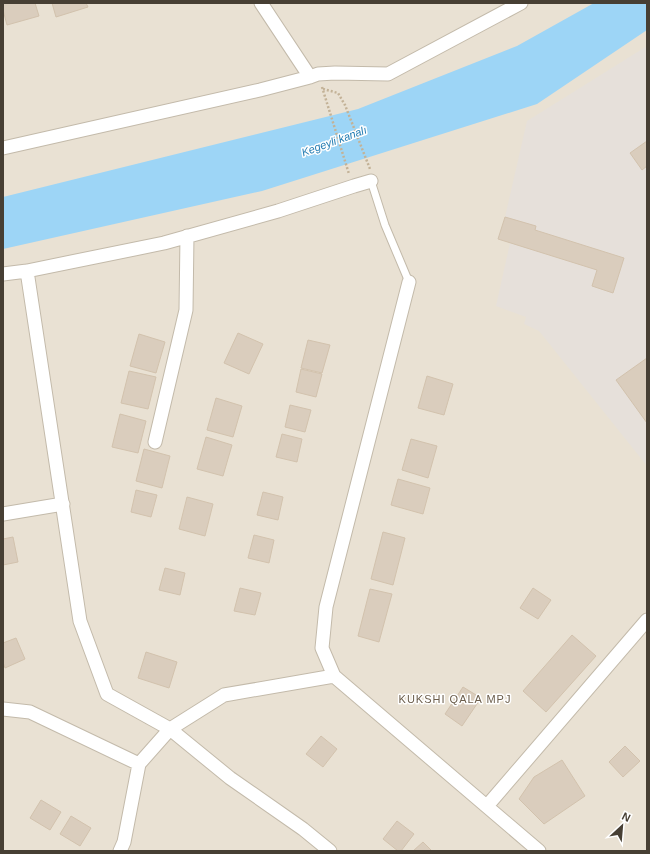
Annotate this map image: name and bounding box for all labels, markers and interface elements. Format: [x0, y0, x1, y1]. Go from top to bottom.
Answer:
water label: Kegeyli kanalı [300, 124, 368, 158]
district label: KUKSHI QALA MPJ [399, 693, 511, 705]
north arrow [602, 806, 642, 846]
text: N [620, 810, 633, 824]

